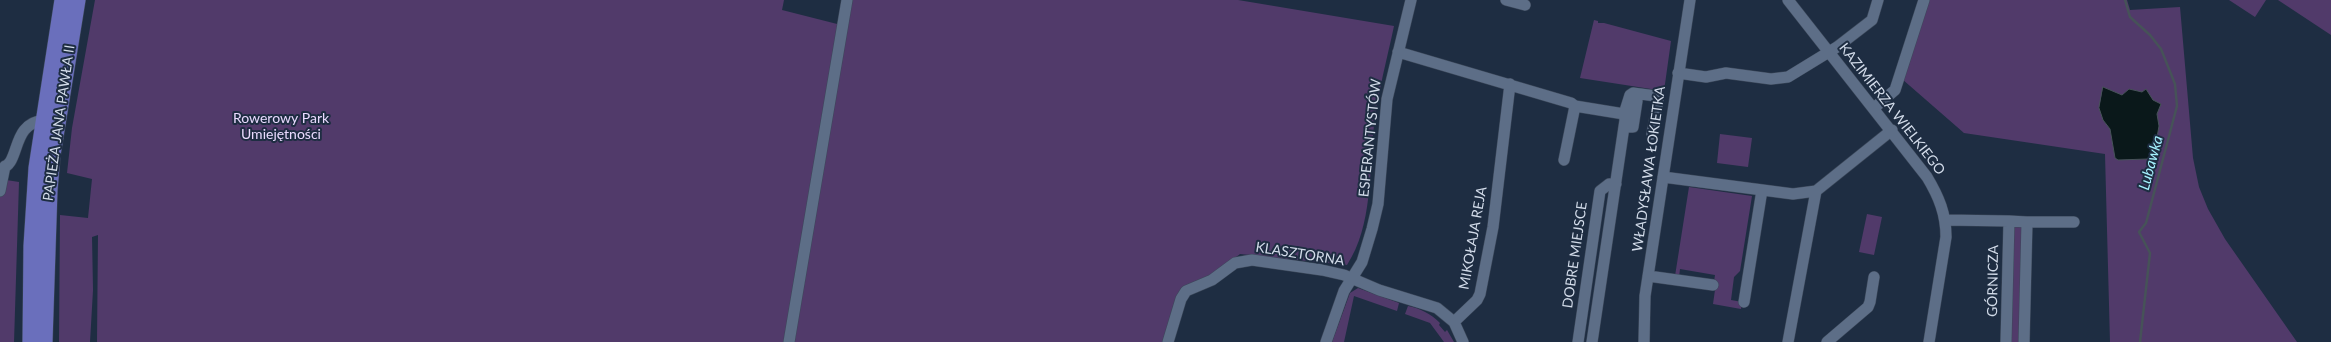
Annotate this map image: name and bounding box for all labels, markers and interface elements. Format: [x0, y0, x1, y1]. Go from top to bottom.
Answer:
street label: KAZIMIERZA WIELKIEGO [1835, 40, 1949, 178]
street label: PAPIEŻA JANA PAWŁA II [40, 44, 78, 202]
street label: ESPERANTYSTÓW [1355, 78, 1385, 198]
street label: WŁADYSŁAWA ŁOKIETKA [1629, 85, 1669, 253]
park label: Rowerowy Park Umiejętności [233, 110, 329, 142]
water label: Lubawka [2135, 134, 2167, 192]
street label: MIKOŁAJA REJA [1456, 185, 1490, 291]
street label: DOBRE MIEJSCE [1559, 201, 1591, 309]
street label: KLASZTORNA [1254, 239, 1346, 269]
street label: GÓRNICZA [1984, 245, 2002, 317]

